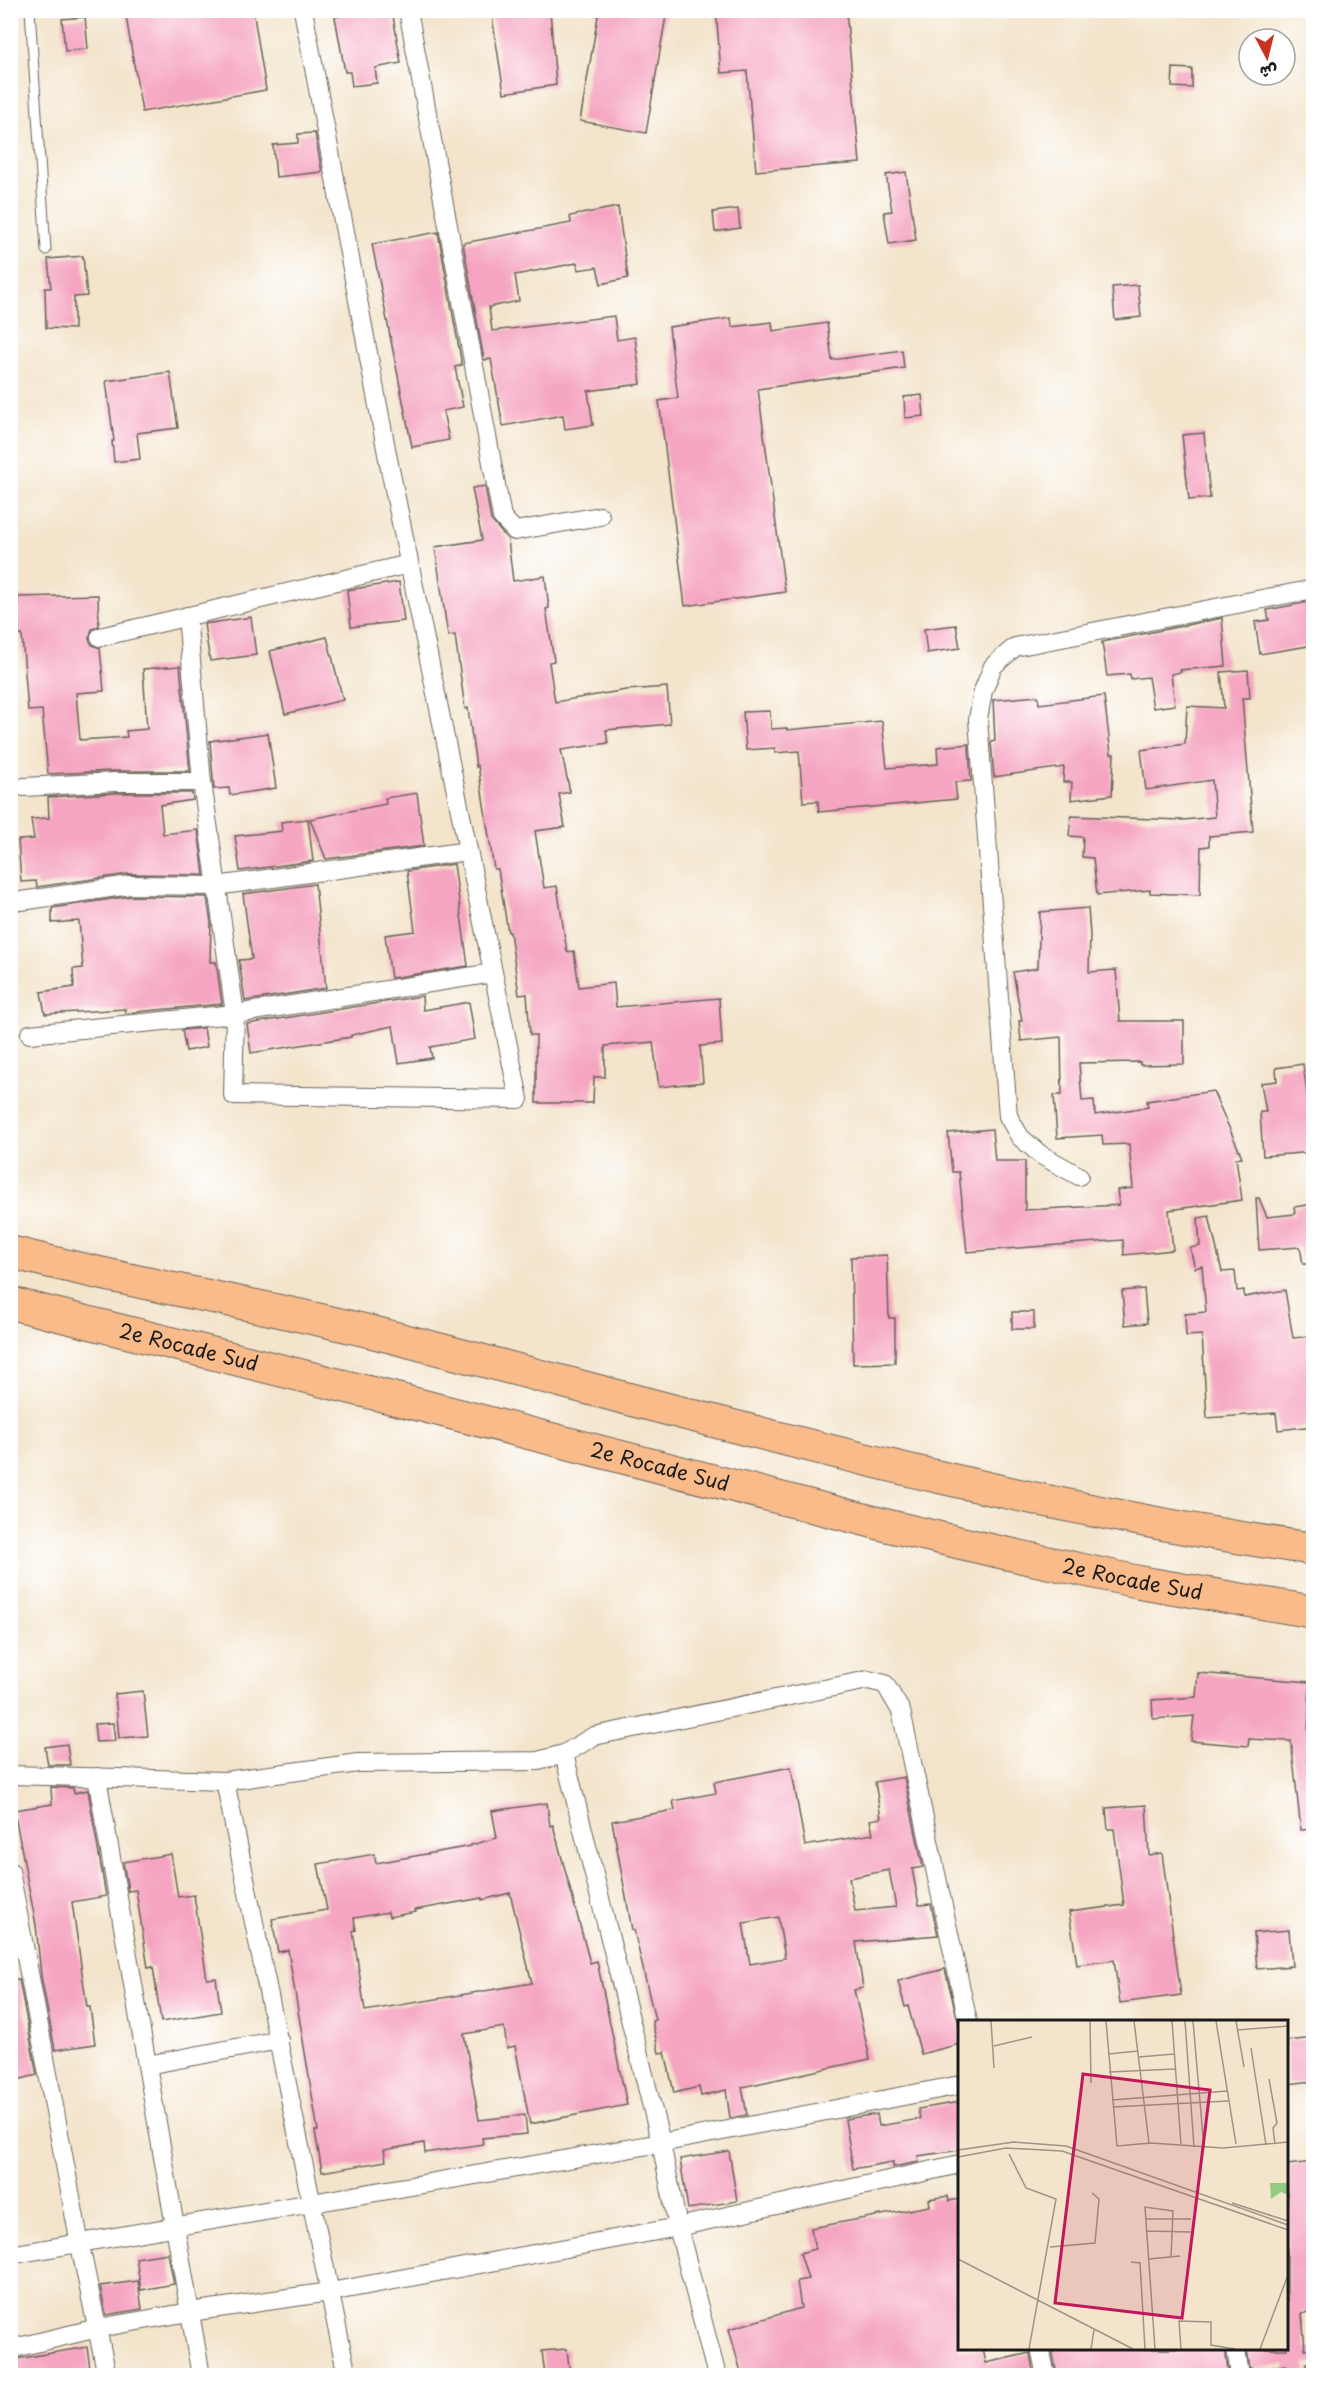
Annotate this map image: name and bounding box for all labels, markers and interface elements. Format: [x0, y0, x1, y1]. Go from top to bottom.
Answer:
north arrow [1237, 27, 1297, 87]
text: ش [1259, 60, 1279, 86]
street label: 2e Rocade Sud [116, 1315, 262, 1378]
street label: 2e Rocade Sud [587, 1434, 733, 1498]
street label: 2e Rocade Sud [1060, 1550, 1205, 1607]
inset map [958, 2020, 1288, 2350]

